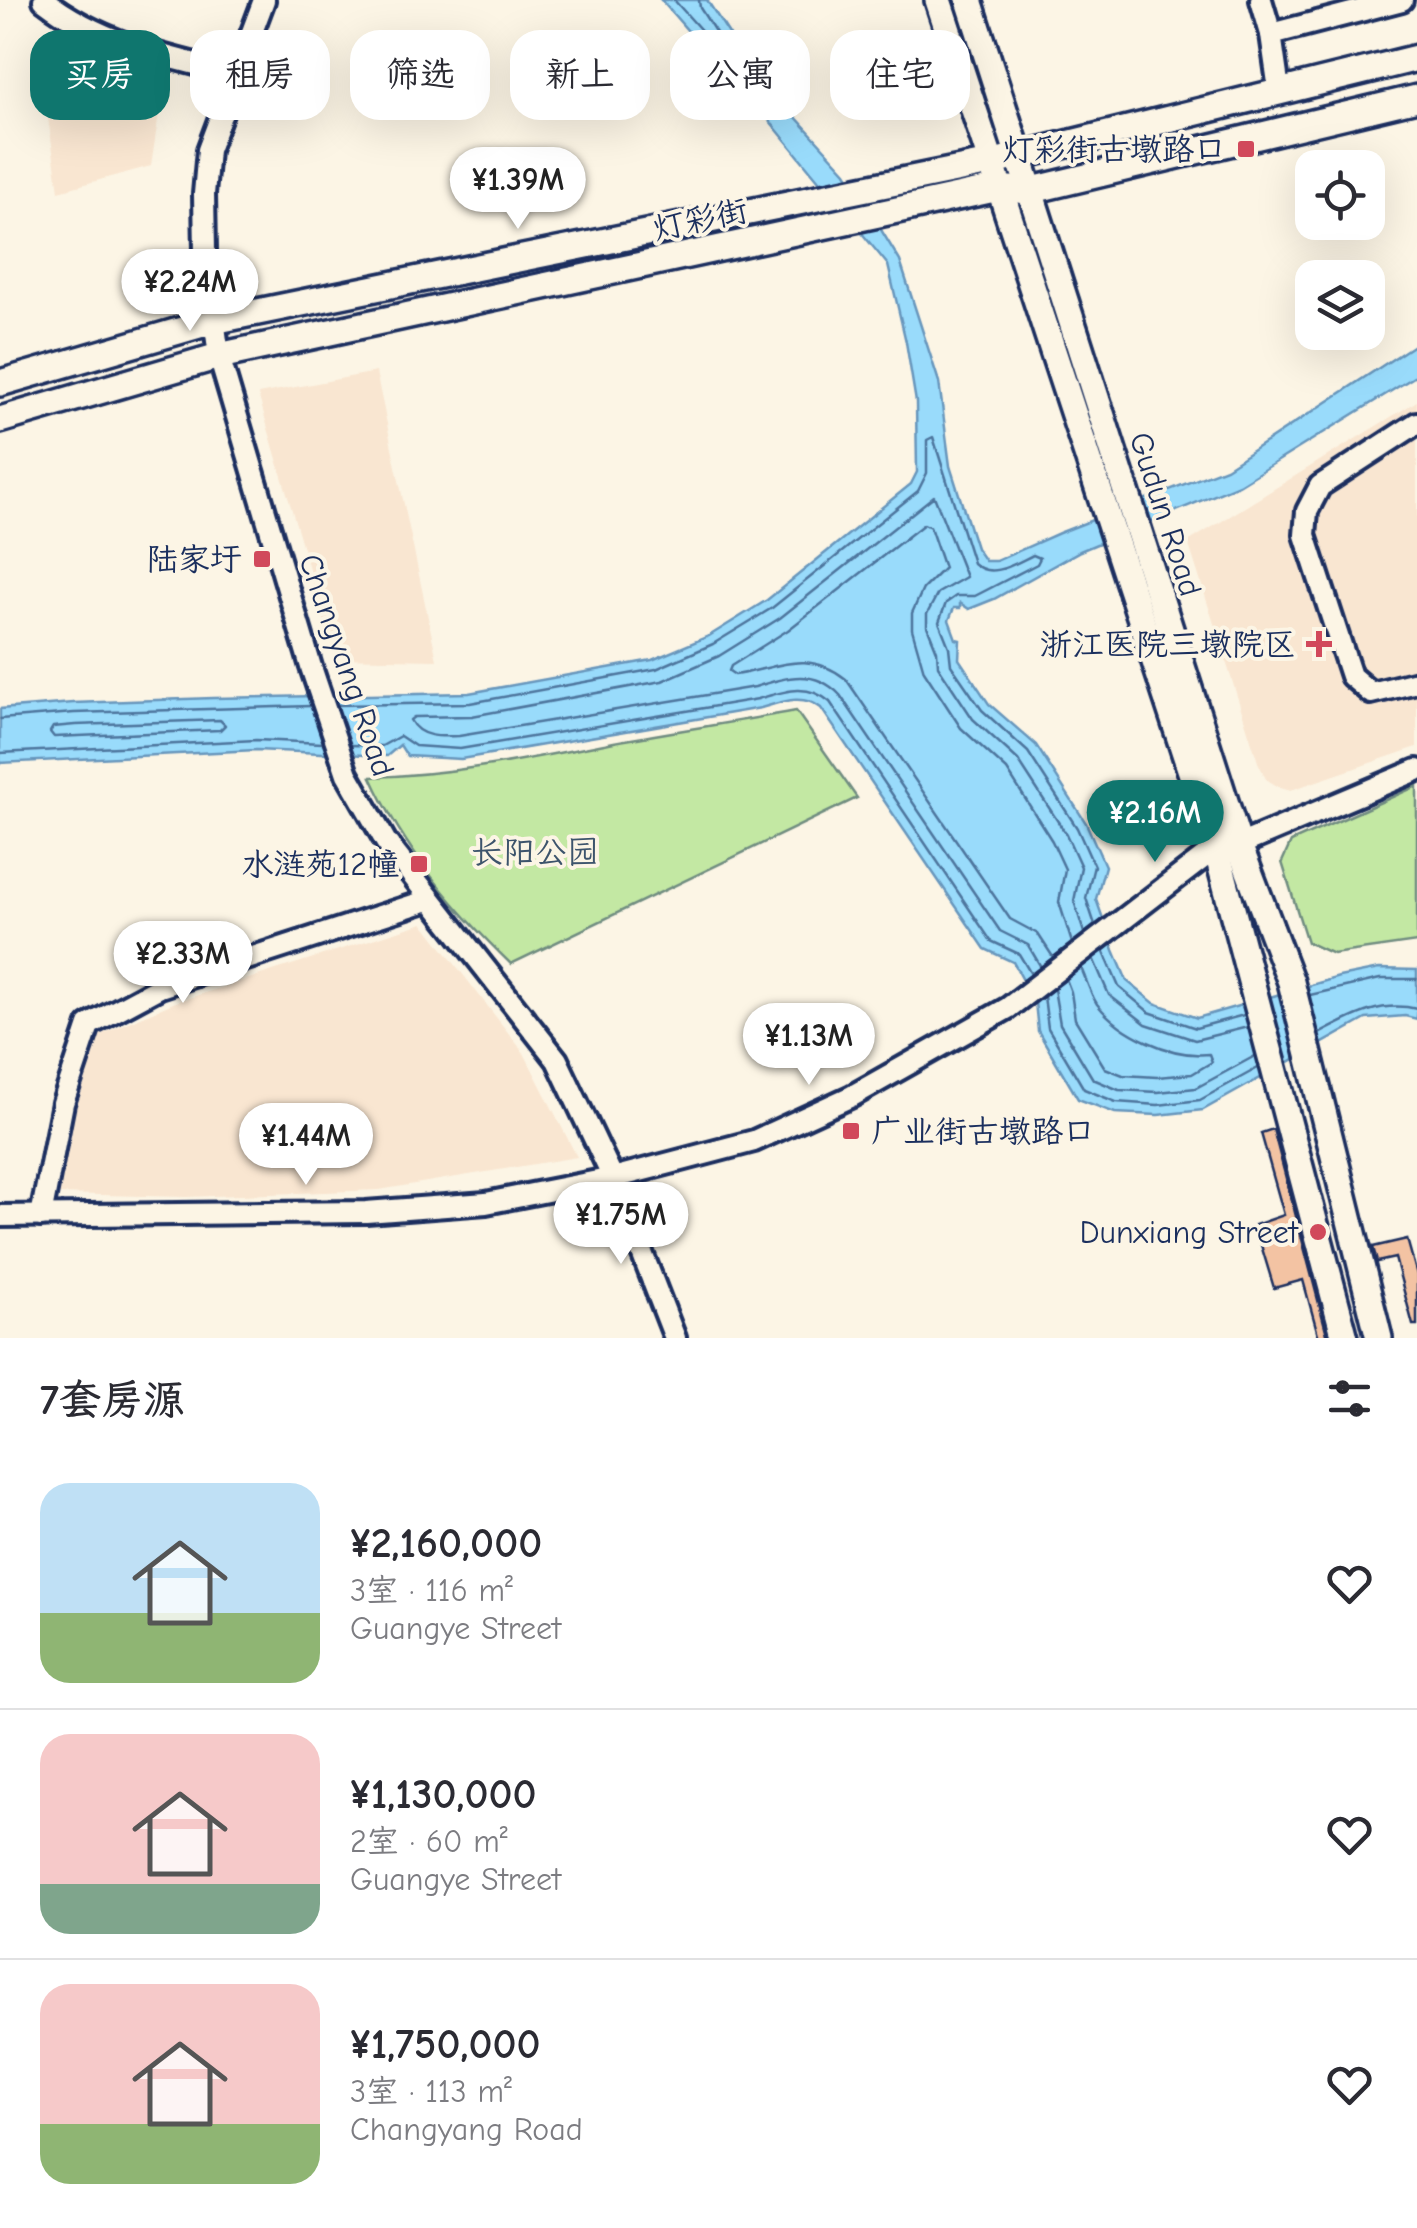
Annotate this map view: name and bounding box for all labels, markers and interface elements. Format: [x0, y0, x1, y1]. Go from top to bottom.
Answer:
chip: 买房 [30, 30, 170, 120]
chip: 租房 [190, 30, 330, 120]
chip: 筛选 [350, 30, 490, 120]
chip: 新上 [510, 30, 650, 120]
chip: 公寓 [670, 30, 810, 120]
chip: 住宅 [830, 30, 970, 120]
place label: 灯彩街古墩路口 [1002, 131, 1226, 168]
marker: 灯彩街古墩路口 [1235, 138, 1257, 160]
pin: ¥1.39M [437, 147, 599, 232]
map controls [1295, 150, 1385, 350]
button: locate [1295, 150, 1385, 240]
text: ¥1.39M [472, 161, 564, 198]
street label: 灯彩街 [649, 191, 751, 248]
pin: ¥2.24M [109, 249, 271, 334]
button: layers [1295, 260, 1385, 350]
text: ¥2.24M [143, 263, 237, 300]
street label: Gudun Road [1122, 428, 1209, 601]
place label: 陆家圩 [146, 541, 242, 578]
marker: 陆家圩 [251, 548, 273, 570]
street label: Changyang Road [291, 549, 402, 781]
place label: 浙江医院三墩院区 [1040, 626, 1296, 663]
marker: 浙江医院三墩院区 [1306, 631, 1332, 657]
pin: ¥2.16M [1074, 780, 1236, 865]
text: ¥2.16M [1109, 794, 1201, 831]
park label: 长阳公园 [471, 834, 599, 871]
place label: 水涟苑12幢 [242, 846, 399, 883]
marker: 水涟苑12幢 [408, 853, 430, 875]
pin: ¥2.33M [102, 921, 264, 1006]
text: ¥2.33M [136, 935, 230, 972]
pin: ¥1.13M [728, 1003, 890, 1088]
text: ¥1.13M [765, 1017, 853, 1054]
pin: ¥1.44M [225, 1103, 387, 1188]
place label: 广业街古墩路口 [871, 1113, 1095, 1150]
text: ¥1.44M [261, 1117, 351, 1154]
marker: 广业街古墩路口 [840, 1120, 862, 1142]
pin: ¥1.75M [540, 1182, 702, 1267]
text: ¥1.75M [575, 1196, 667, 1233]
place label: Dunxiang Street [1079, 1214, 1299, 1251]
marker: Dunxiang Street [1307, 1221, 1329, 1243]
icon: filters [1322, 1371, 1377, 1426]
text: 7套房源 [40, 1376, 185, 1425]
text: ¥2,160,000 [350, 1519, 542, 1568]
icon: home [120, 1523, 240, 1643]
icon: heart [1322, 1556, 1377, 1611]
text: 3室 · 116 m² [350, 1572, 513, 1609]
text: Guangye Street [350, 1610, 561, 1647]
text: ¥1,130,000 [350, 1770, 537, 1819]
icon: home [120, 1774, 240, 1894]
icon: heart [1322, 1807, 1377, 1862]
text: 2室 · 60 m² [350, 1823, 508, 1860]
text: Guangye Street [350, 1861, 561, 1898]
text: ¥1,750,000 [350, 2020, 541, 2069]
icon: home [120, 2024, 240, 2144]
icon: heart [1322, 2057, 1377, 2112]
text: 3室 · 113 m² [350, 2073, 512, 2110]
text: Changyang Road [350, 2111, 583, 2148]

